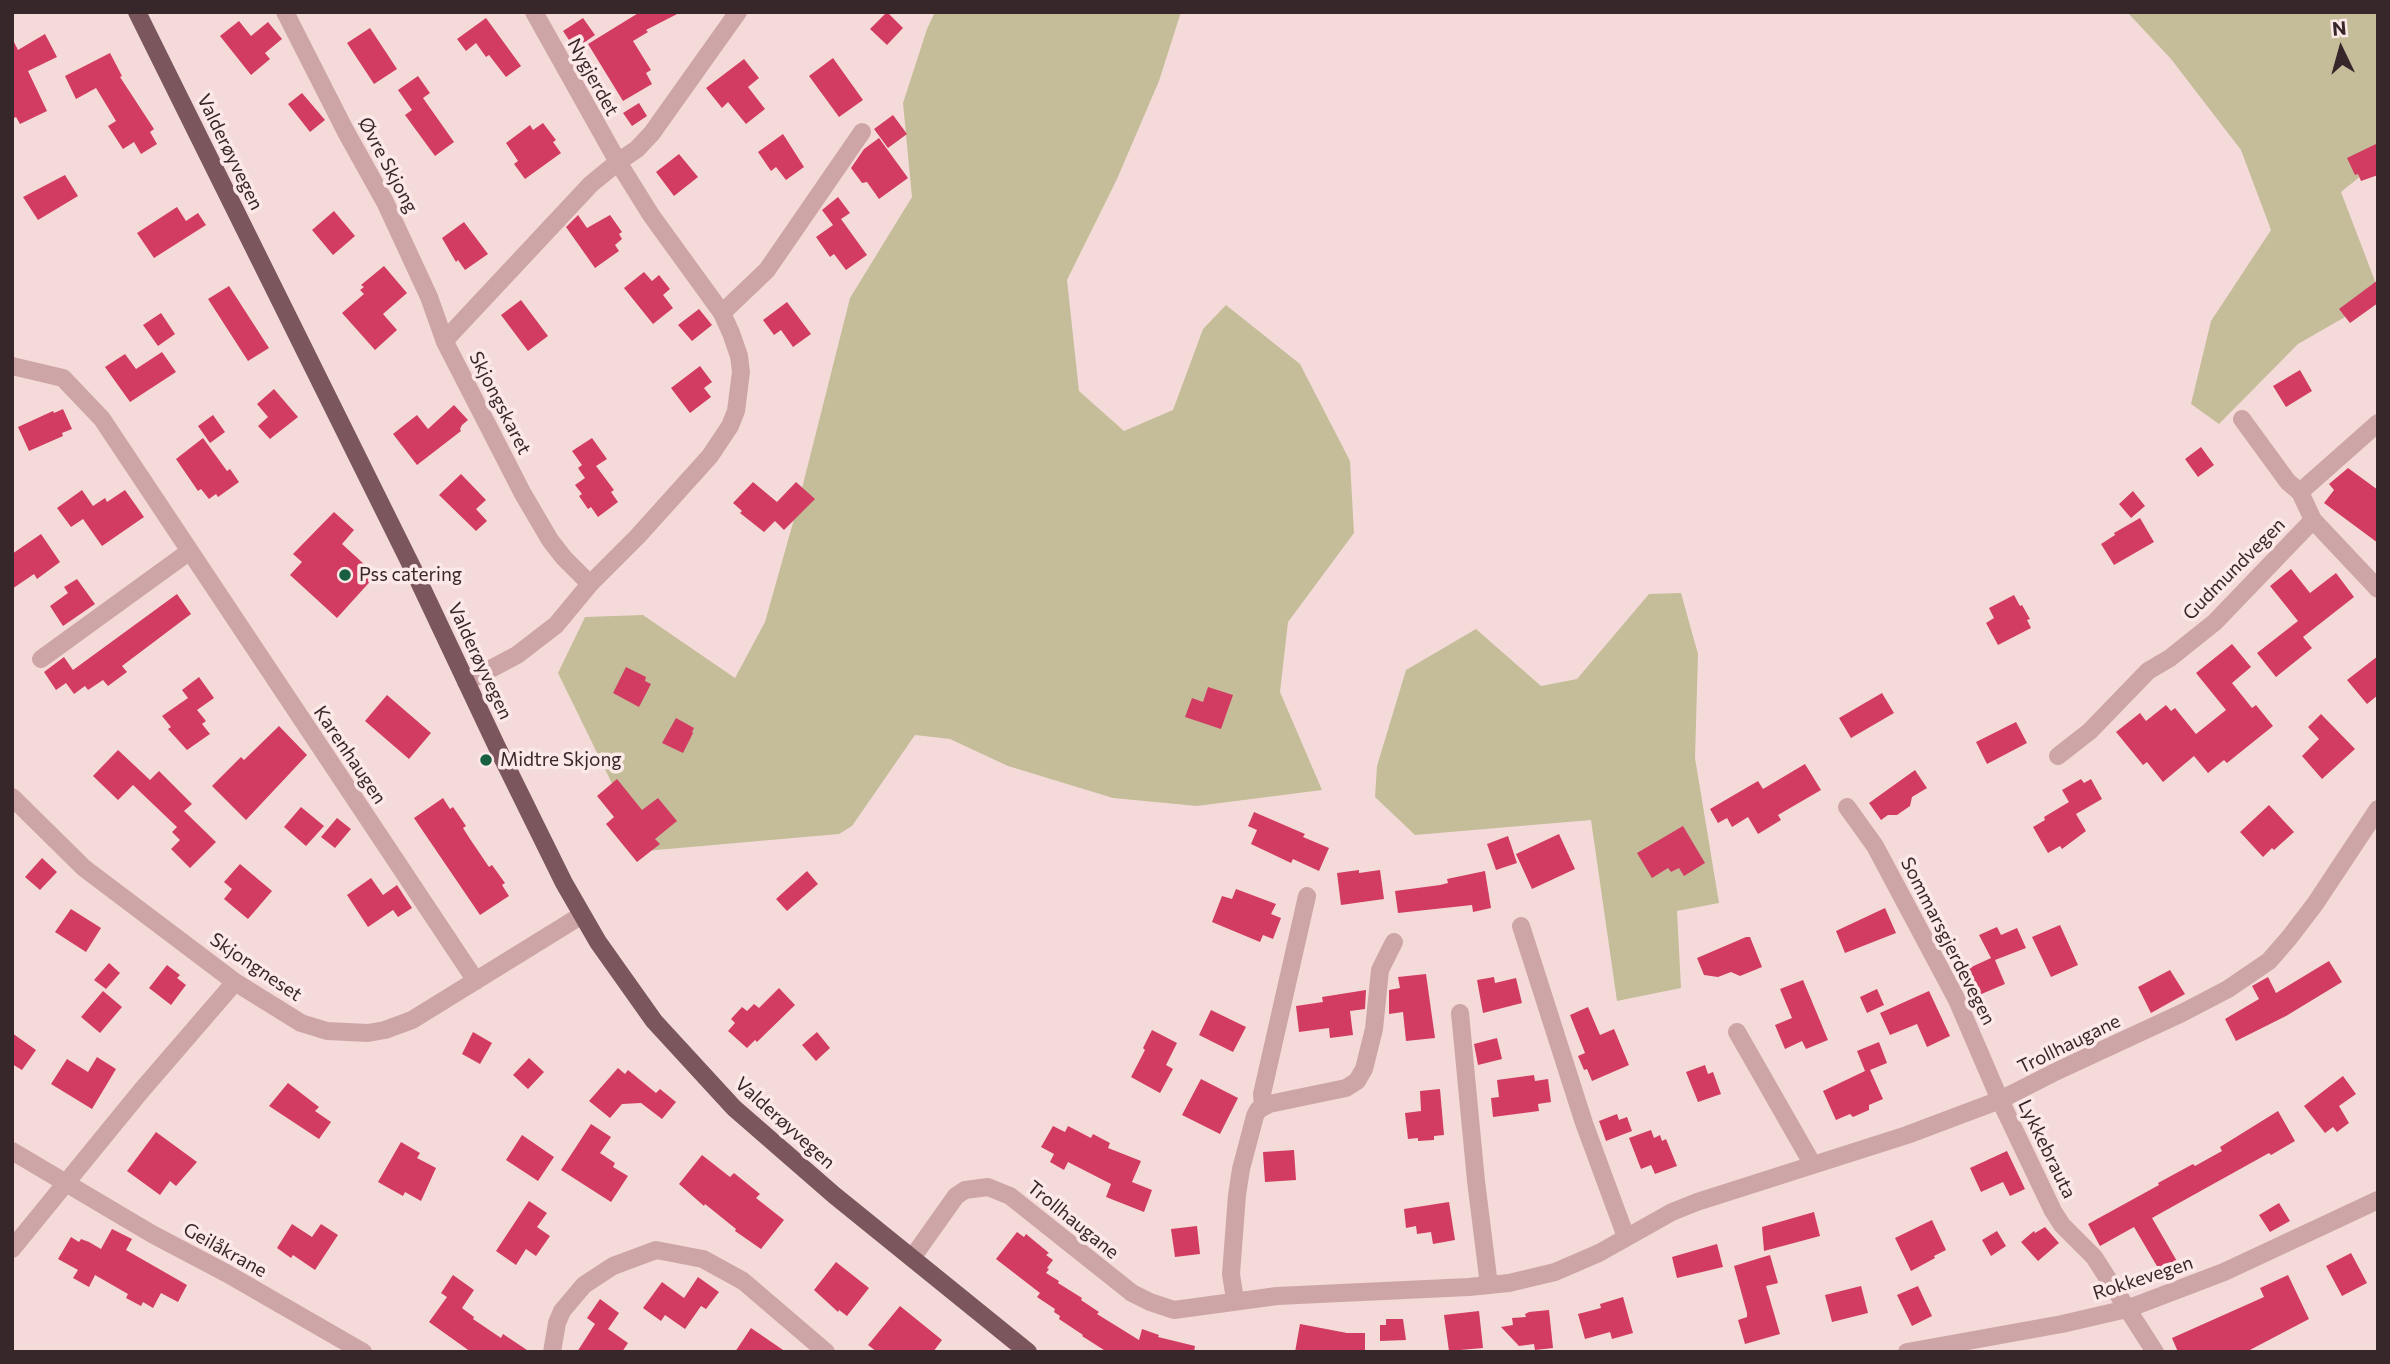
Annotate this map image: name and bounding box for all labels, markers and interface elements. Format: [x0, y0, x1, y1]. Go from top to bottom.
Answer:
north arrow [2306, 14, 2376, 84]
text: N [2331, 16, 2347, 40]
street label: Nygjerdet [562, 34, 624, 120]
street label: Valderøyvegen [192, 90, 268, 214]
street label: Øvre Skjong [353, 113, 423, 217]
street label: Skjongskaret [464, 348, 536, 458]
street label: Gudmundvegen [2178, 513, 2290, 625]
place label: Pss catering [359, 564, 462, 586]
marker: Pss catering [337, 567, 353, 583]
street label: Valderøyvegen [443, 599, 517, 723]
street label: Karenhaugen [309, 702, 391, 808]
place label: Midtre Skjong [500, 749, 622, 771]
marker: Midtre Skjong [478, 752, 494, 768]
street label: Sommarsgjerdevegen [1896, 853, 2000, 1029]
street label: Skjongneset [206, 928, 306, 1006]
street label: Trollhaugane [2014, 1009, 2124, 1079]
street label: Valderøyvegen [730, 1072, 840, 1174]
street label: Lykkebrauta [2013, 1096, 2081, 1202]
street label: Trollhaugane [1023, 1176, 1123, 1264]
street label: Geilåkrane [179, 1218, 271, 1282]
street label: Rokkevegen [2090, 1251, 2196, 1305]

